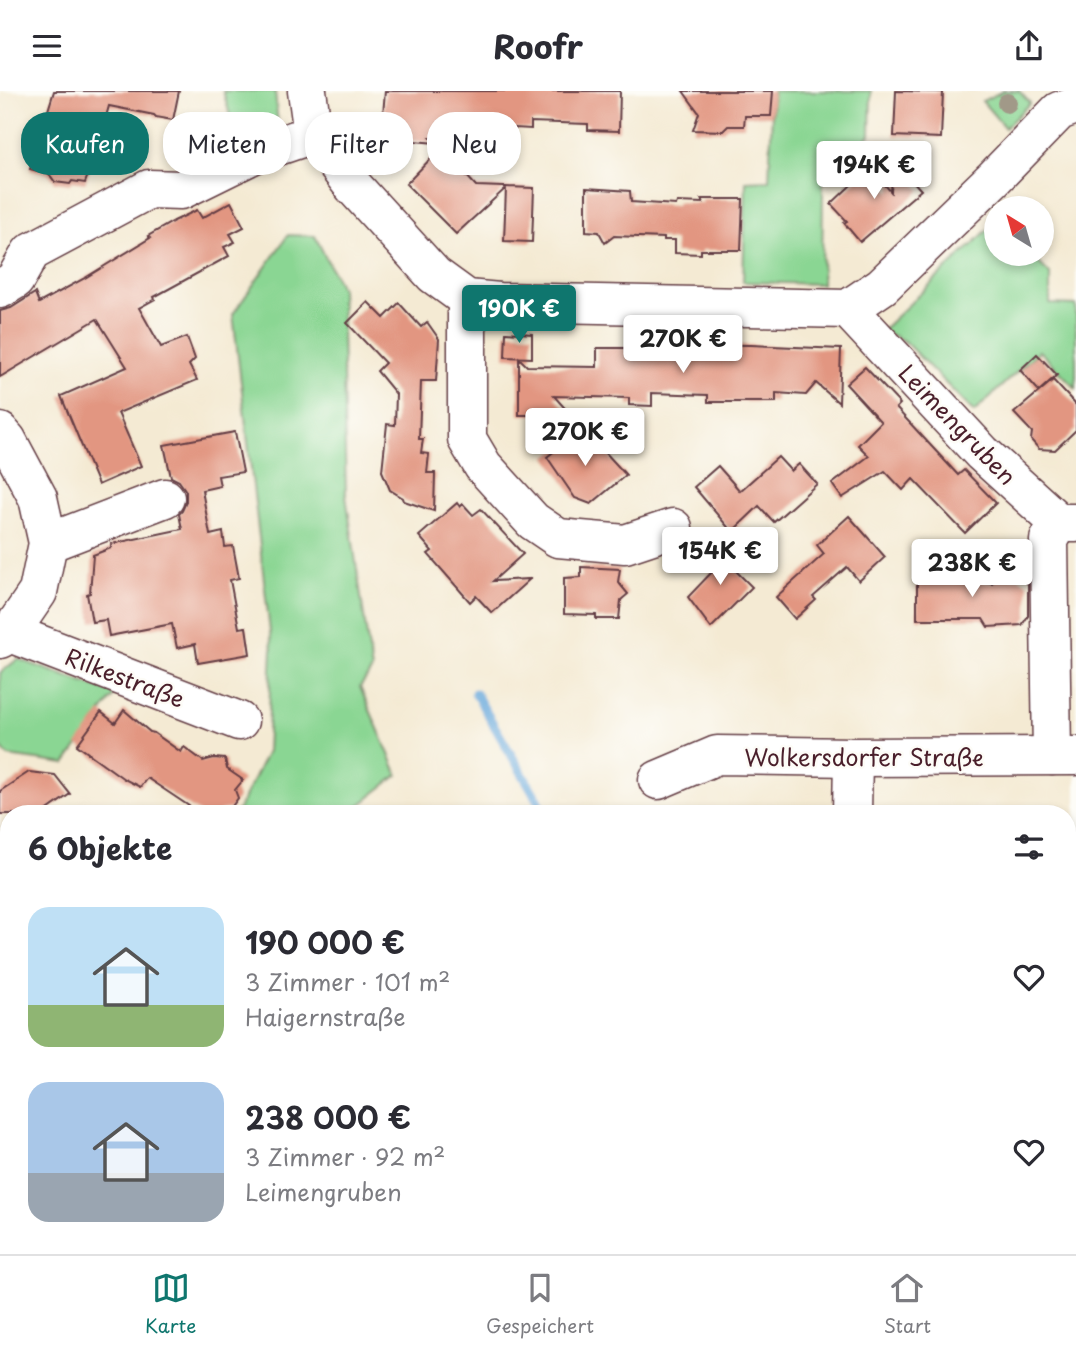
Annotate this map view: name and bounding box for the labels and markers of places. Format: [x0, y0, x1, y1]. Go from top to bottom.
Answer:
pin: 194K € [817, 141, 931, 201]
pin: 190K € [462, 285, 576, 345]
pin: 270K € [626, 315, 740, 375]
pin: 270K € [528, 409, 642, 468]
pin: 154K € [663, 527, 777, 587]
pin: 238K € [915, 539, 1029, 599]

